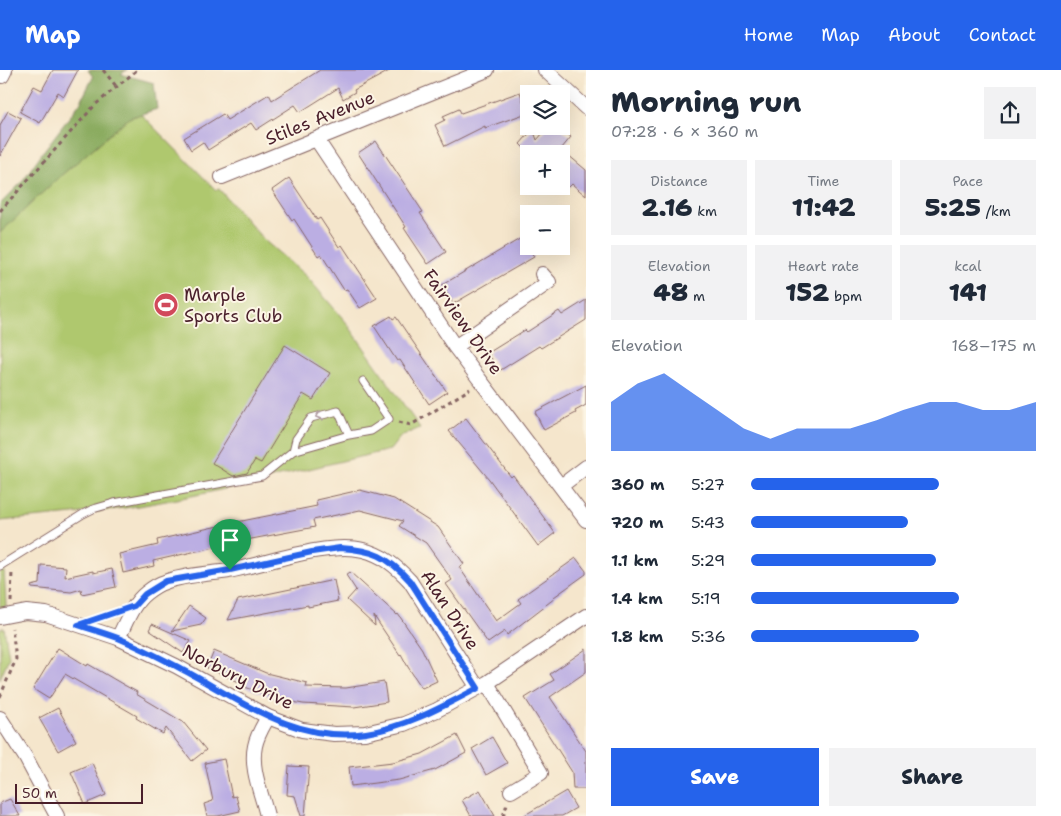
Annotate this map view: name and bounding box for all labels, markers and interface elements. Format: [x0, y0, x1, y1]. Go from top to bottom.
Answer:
text: Map [25, 19, 81, 51]
text: Home [744, 23, 793, 47]
text: Map [821, 23, 860, 47]
text: About [888, 23, 941, 47]
text: Contact [969, 23, 1036, 47]
text: Morning run [611, 83, 801, 121]
street label: Stiles Avenue [262, 85, 378, 151]
map controls [520, 85, 570, 255]
button: layers [520, 85, 570, 135]
button: share [984, 87, 1036, 139]
text: 07:28 · 6 × 360 m [611, 121, 758, 142]
button: + [520, 145, 570, 195]
text: Distance [650, 172, 708, 190]
text: Time [807, 172, 840, 190]
text: Pace [952, 172, 983, 190]
text: 2.16 [641, 190, 693, 224]
text: 11:42 [791, 190, 856, 224]
text: 5:25 [925, 190, 981, 224]
text: km [693, 202, 717, 220]
text: /km [981, 202, 1011, 220]
button: − [520, 205, 570, 255]
text: Elevation [648, 257, 711, 275]
text: Heart rate [788, 257, 859, 275]
text: kcal [954, 257, 981, 275]
street label: Fairview Drive [418, 264, 508, 380]
text: 48 [653, 275, 688, 309]
text: 152 [785, 275, 829, 309]
text: 141 [948, 275, 987, 309]
place label: Marple Sports Club [184, 283, 282, 328]
text: m [688, 287, 705, 305]
text: bpm [829, 287, 862, 305]
sports icon: Marple Sports Club [153, 292, 179, 318]
text: Elevation [611, 335, 683, 356]
text: 168–175 m [951, 335, 1036, 356]
one-way arrow [316, 411, 324, 421]
text: 360 m [611, 474, 665, 495]
text: 5:27 [691, 474, 725, 495]
text: 720 m [611, 512, 664, 533]
text: 5:43 [691, 512, 725, 533]
pin [209, 519, 251, 570]
icon: arrive [216, 526, 244, 554]
text: 1.1 km [611, 550, 658, 571]
text: 5:29 [691, 550, 725, 571]
street label: Alan Drive [415, 565, 485, 655]
text: 1.4 km [611, 588, 663, 609]
text: 5:19 [691, 588, 721, 609]
text: 1.8 km [611, 626, 663, 647]
text: 5:36 [691, 626, 726, 647]
street label: Norbury Drive [178, 639, 298, 715]
button: Save [611, 748, 819, 806]
button: Share [829, 748, 1036, 806]
scale bar [15, 781, 142, 804]
text: 50 m [22, 784, 57, 802]

